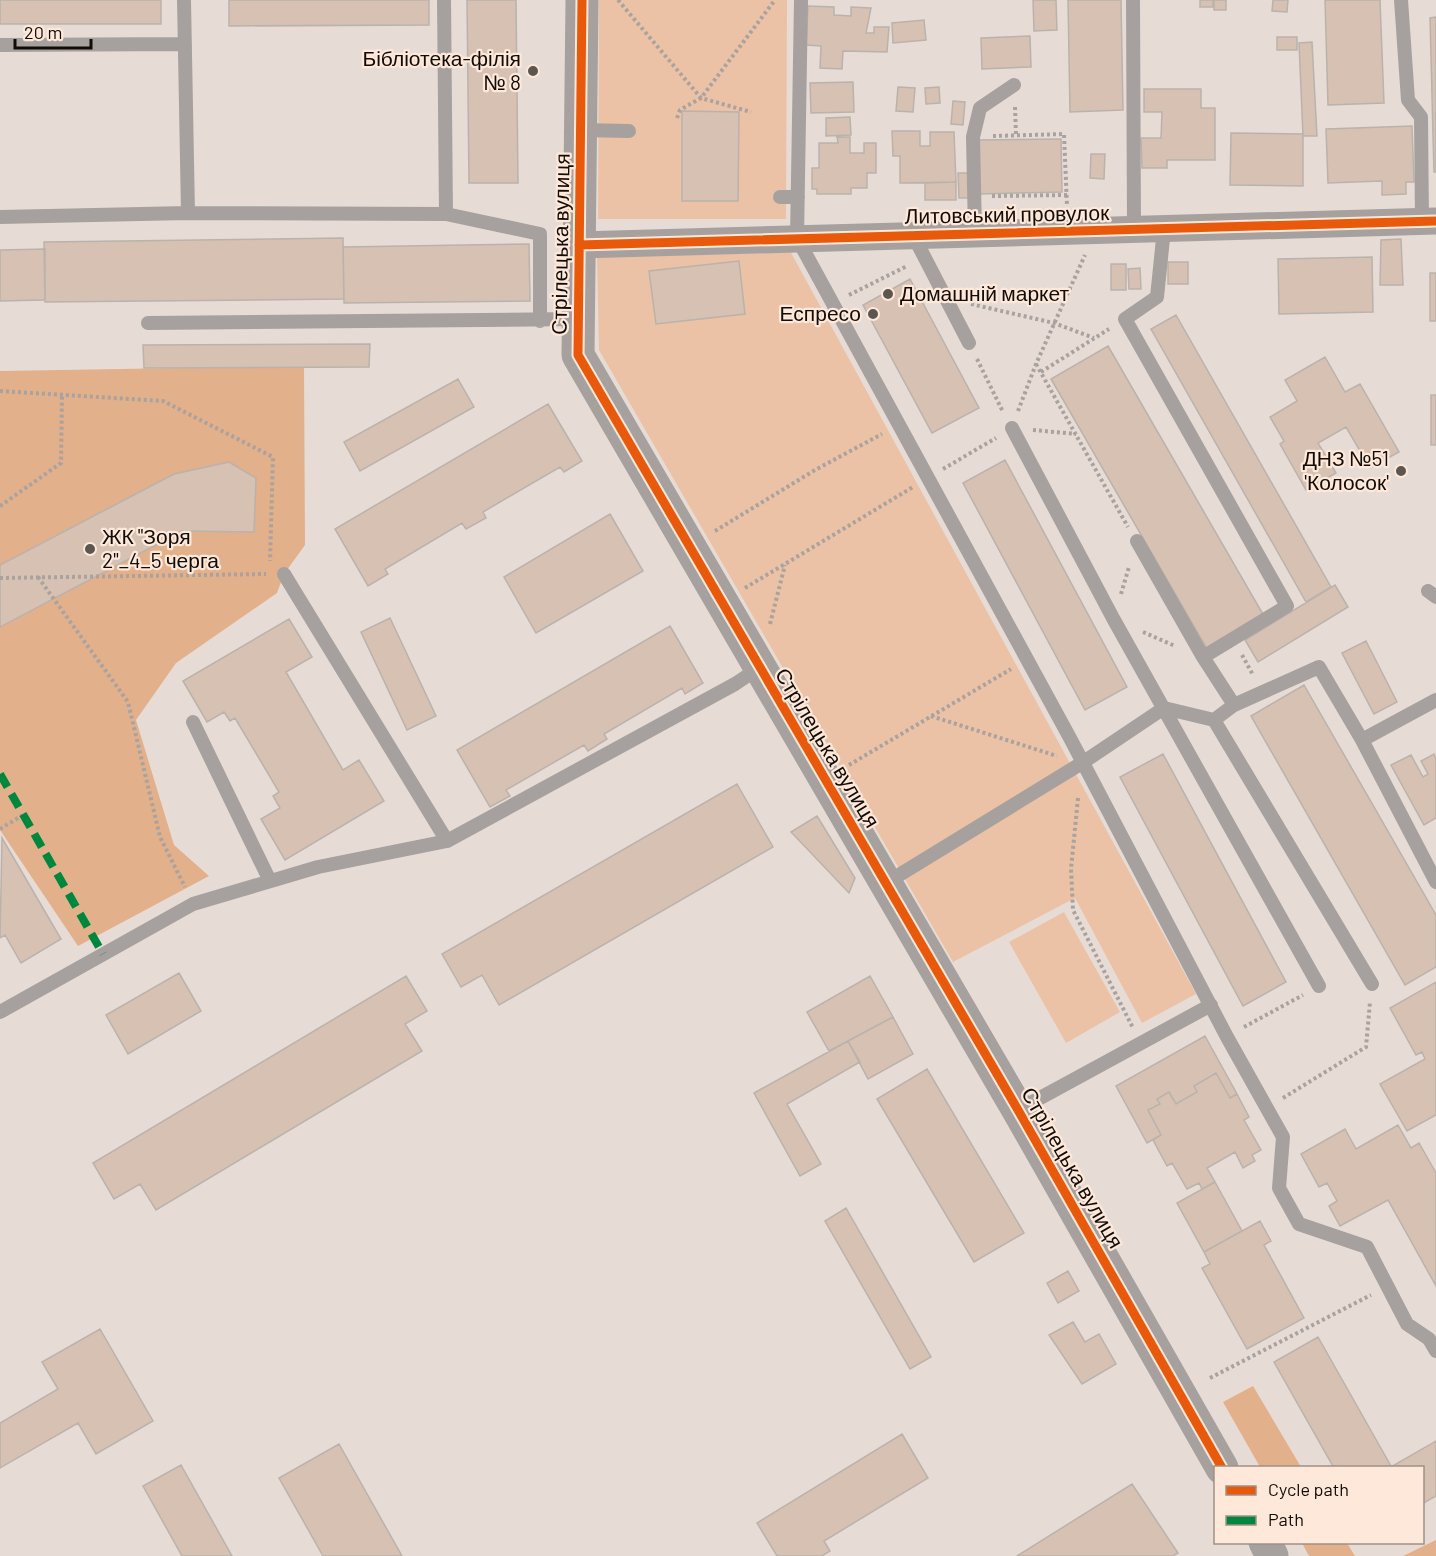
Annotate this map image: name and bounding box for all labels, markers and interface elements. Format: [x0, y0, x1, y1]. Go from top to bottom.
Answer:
scale bar [15, 12, 92, 50]
text: 20 m [24, 21, 62, 43]
place label: Бібліотека-філія № 8 [362, 45, 521, 94]
marker: Бібліотека-філія № 8 [526, 64, 540, 78]
street label: Стрілецька вулиця [545, 153, 574, 335]
street label: Литовський провулок [904, 199, 1110, 228]
place label: Домашній маркет [900, 280, 1069, 305]
marker: Домашній маркет [881, 287, 895, 301]
place label: Еспресо [780, 300, 861, 325]
marker: Еспресо [866, 307, 880, 321]
place label: ДНЗ №51 'Колосок' [1303, 445, 1389, 494]
marker: ДНЗ №51 'Колосок' [1394, 464, 1408, 478]
place label: ЖК "Зоря 2"_4_5 черга [102, 523, 219, 572]
marker: ЖК "Зоря 2"_4_5 черга [83, 542, 97, 556]
street label: Стрілецька вулиця [771, 663, 886, 832]
street label: Стрілецька вулиця [1017, 1082, 1130, 1252]
legend [1214, 1466, 1424, 1544]
text: Cycle path [1268, 1478, 1349, 1500]
text: Path [1268, 1508, 1304, 1530]

